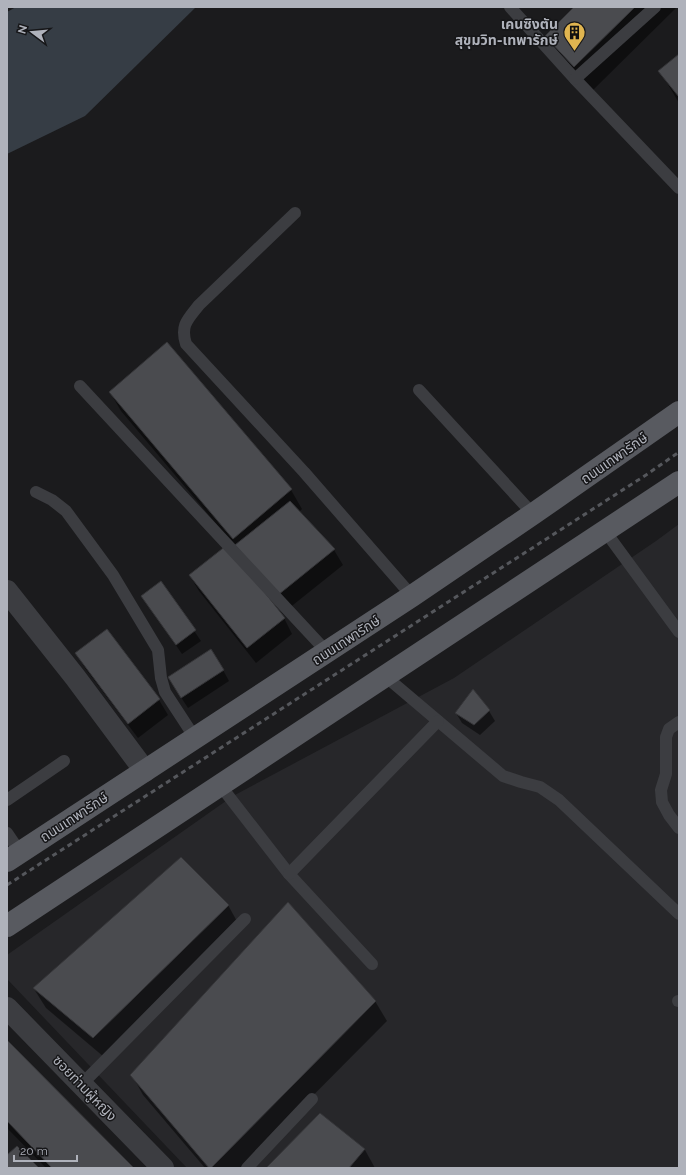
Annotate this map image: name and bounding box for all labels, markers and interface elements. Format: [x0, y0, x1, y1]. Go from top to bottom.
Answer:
north arrow [12, 12, 52, 52]
place label: เคนซิงตัน สุขุมวิท-เทพารักษ์ [455, 16, 558, 49]
building icon: เคนซิงตัน สุขุมวิท-เทพารักษ์ [561, 19, 587, 52]
text: N [15, 24, 30, 35]
street label: ถนนเทพารักษ์ [578, 429, 651, 487]
street label: ถนนเทพารักษ์ [309, 612, 383, 668]
street label: ถนนเทพารักษ์ [37, 789, 111, 845]
street label: ซอยท่านผู้หญิง [49, 1052, 120, 1125]
scale bar [14, 1137, 77, 1163]
text: 20 m [20, 1144, 48, 1158]

